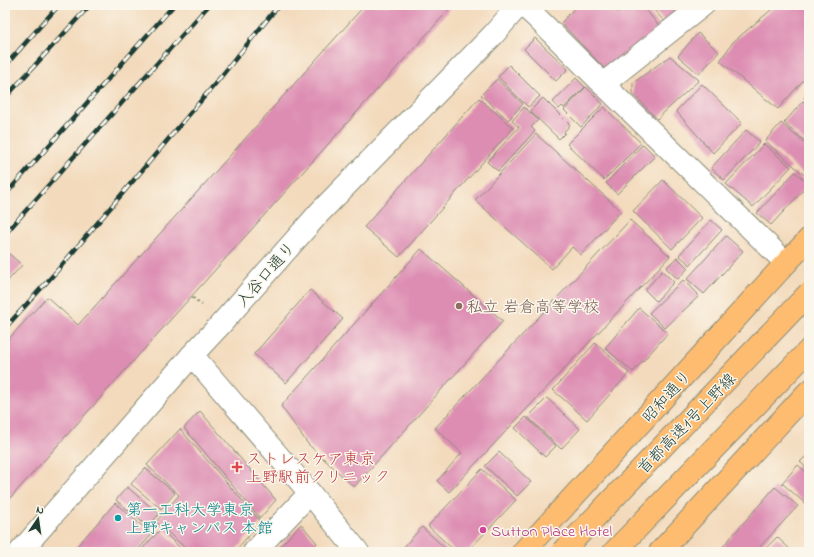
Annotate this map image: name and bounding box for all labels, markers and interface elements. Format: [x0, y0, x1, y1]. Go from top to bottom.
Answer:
street label: 入谷口通り [231, 237, 302, 313]
place label: 私立 岩倉高等学校 [467, 296, 599, 320]
marker: 私立 岩倉高等学校 [454, 301, 464, 311]
street label: 昭和通り [637, 366, 698, 429]
street label: 首都高速1号上野線 [633, 368, 742, 481]
place label: ストレスケア東京 上野駅前クリニック [246, 448, 390, 490]
marker: ストレスケア東京 上野駅前クリニック [231, 461, 243, 473]
north arrow [18, 499, 58, 539]
place label: 第一工科大学東京 上野キャンパス 本館 [126, 499, 273, 541]
text: N [35, 502, 45, 519]
marker: 第一工科大学東京 上野キャンパス 本館 [113, 513, 123, 523]
place label: Sutton Place Hotel [491, 520, 612, 544]
marker: Sutton Place Hotel [478, 525, 488, 535]

